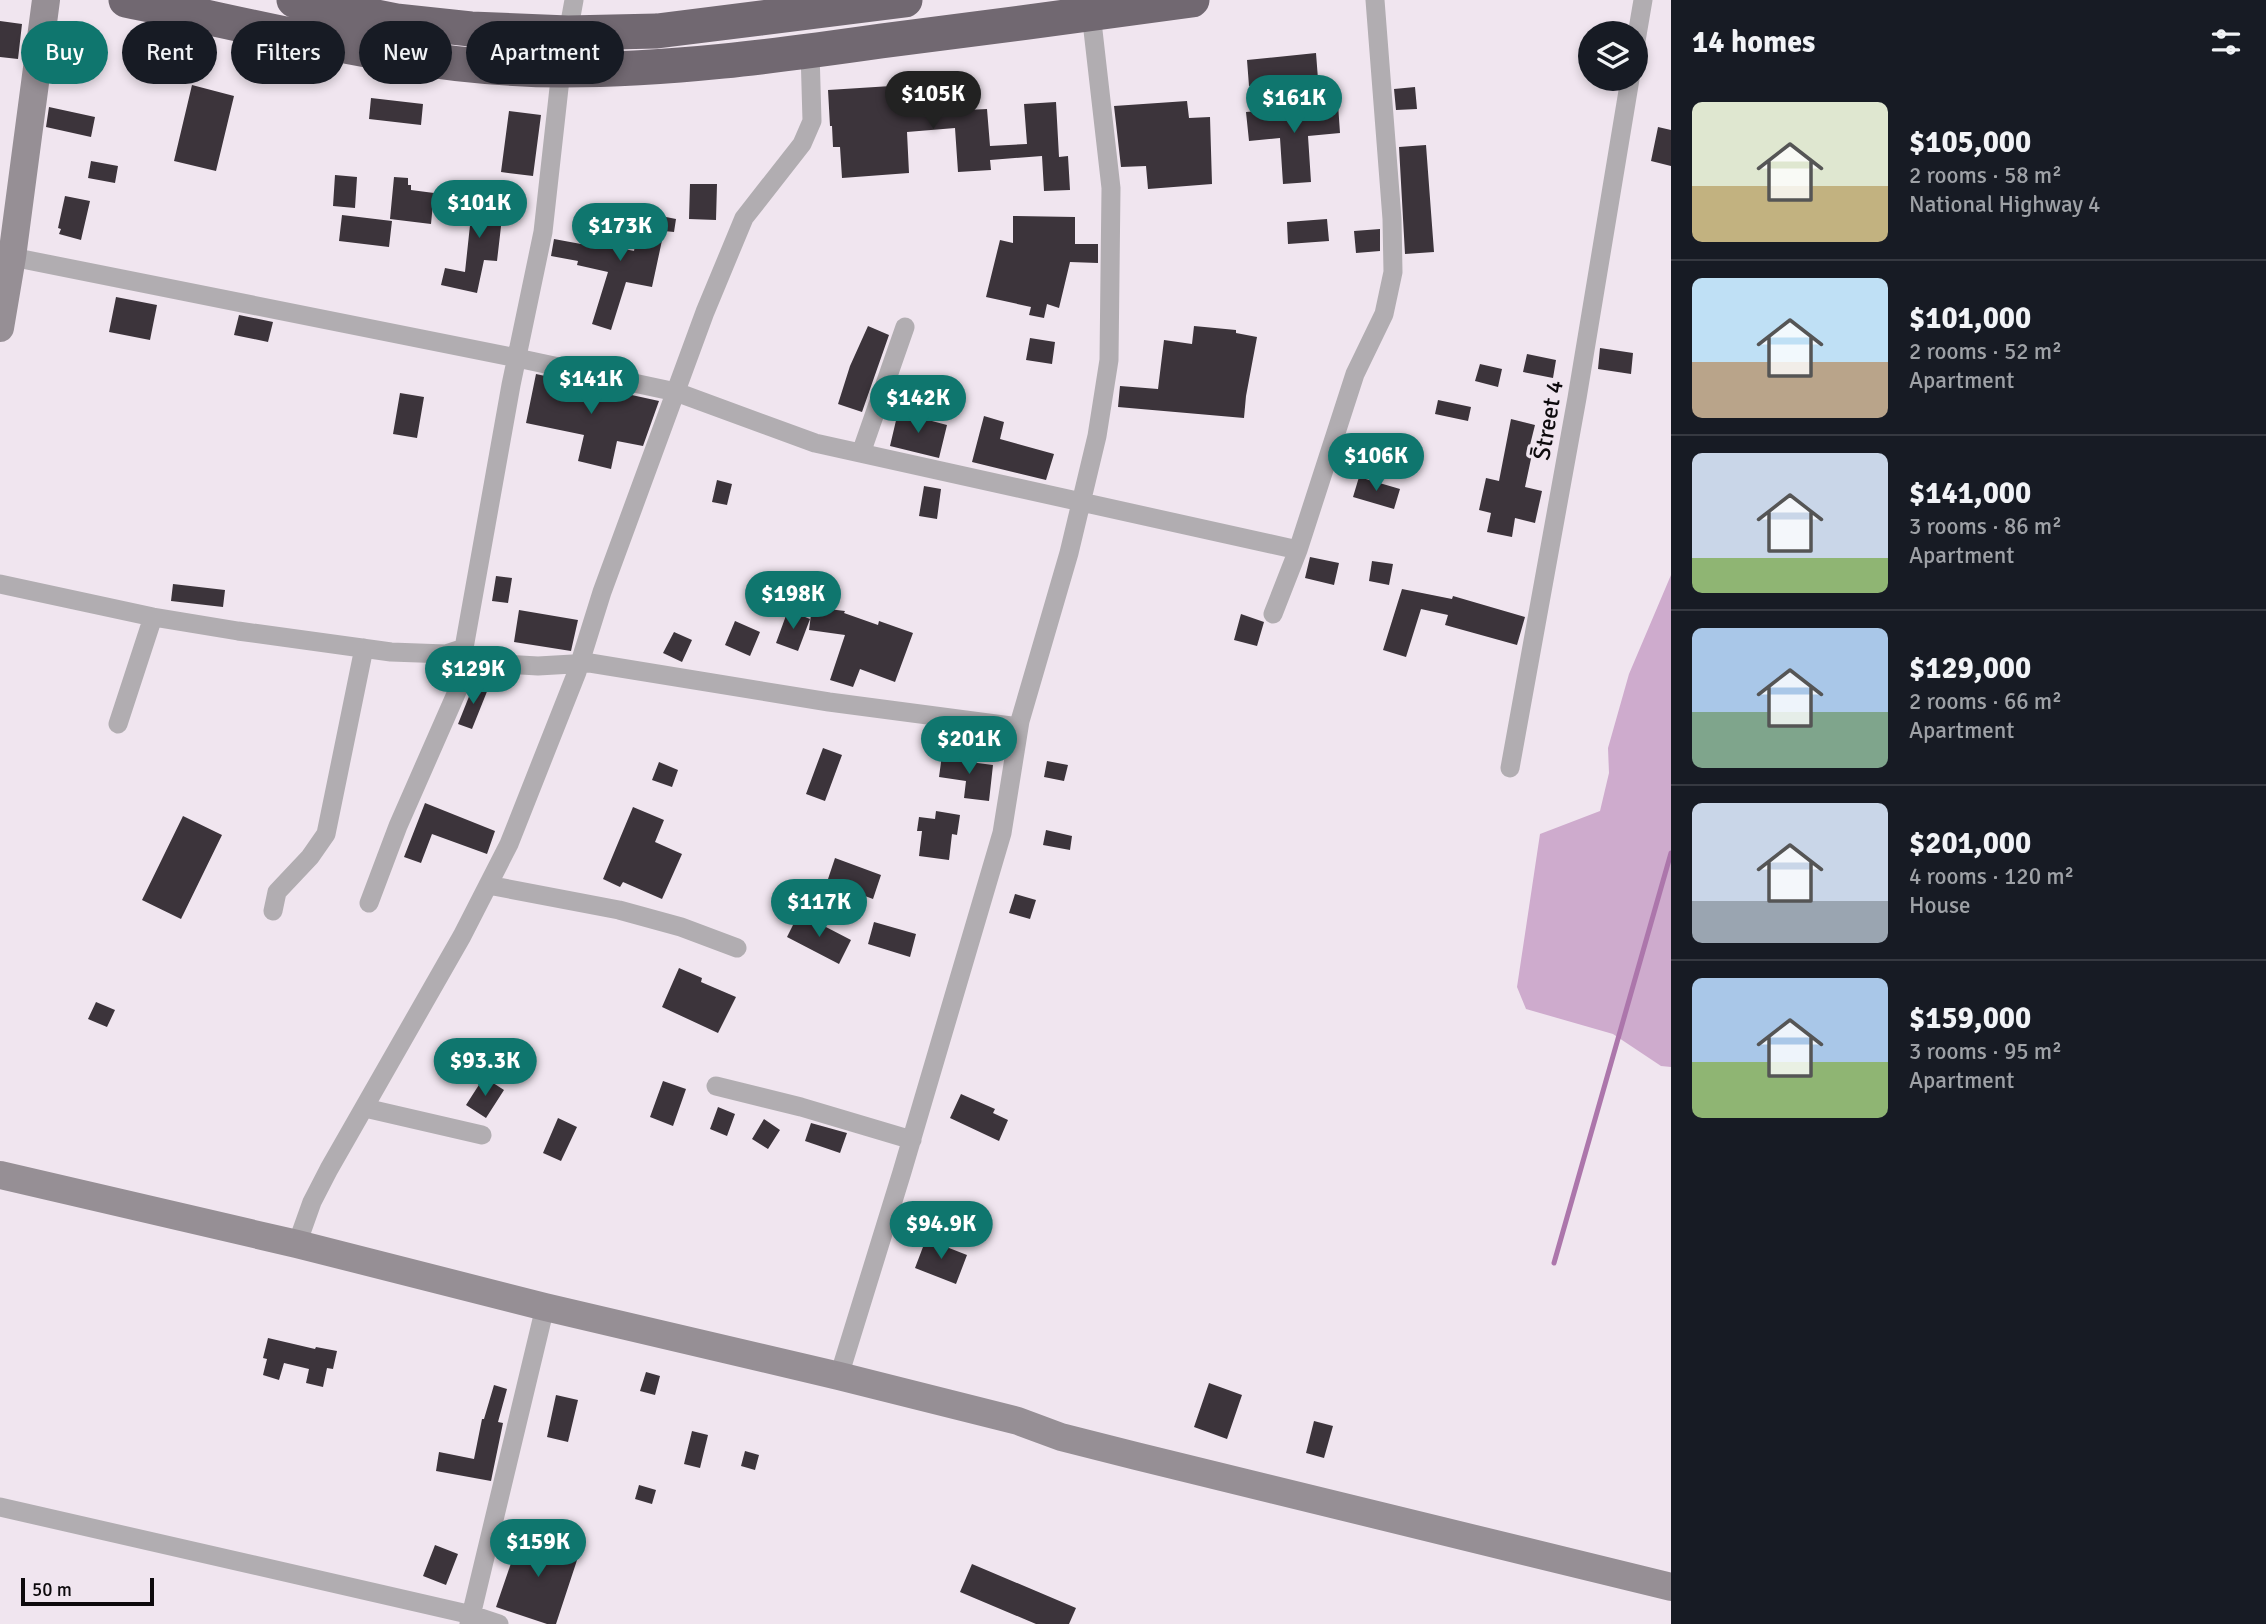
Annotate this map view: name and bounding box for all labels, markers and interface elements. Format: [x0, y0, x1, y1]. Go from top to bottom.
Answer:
chip: Buy [21, 21, 108, 84]
chip: Rent [122, 21, 217, 84]
chip: Filters [231, 21, 345, 84]
chip: New [359, 21, 452, 84]
chip: Apartment [466, 21, 624, 84]
map controls [1578, 21, 1648, 91]
button: layers [1578, 21, 1648, 91]
icon: filters [2207, 23, 2245, 61]
text: 14 homes [1692, 24, 1815, 61]
pin: $105K [884, 72, 982, 131]
pin: $161K [1245, 76, 1343, 135]
text: $105K [901, 79, 965, 108]
text: $161K [1262, 83, 1326, 112]
text: $105,000 [1909, 124, 2031, 161]
icon: home [1748, 130, 1832, 214]
text: 2 rooms · 58 m² [1909, 161, 2062, 190]
pin: $101K [430, 180, 528, 240]
text: $101K [447, 188, 511, 217]
text: National Highway 4 [1909, 190, 2101, 219]
pin: $173K [571, 204, 669, 263]
text: $173K [588, 211, 652, 240]
text: $101,000 [1909, 300, 2031, 337]
icon: home [1748, 306, 1832, 390]
text: 2 rooms · 52 m² [1909, 337, 2062, 366]
pin: $141K [542, 356, 640, 416]
text: $141K [559, 364, 623, 393]
text: Apartment [1909, 366, 2014, 395]
pin: $142K [869, 376, 967, 435]
street label: S̄treet 4 [1526, 378, 1570, 462]
text: $142K [886, 383, 950, 412]
pin: $106K [1327, 434, 1425, 493]
text: $106K [1344, 441, 1408, 470]
text: $141,000 [1909, 475, 2031, 512]
icon: home [1748, 481, 1832, 565]
text: 3 rooms · 86 m² [1909, 512, 2062, 541]
text: Apartment [1909, 541, 2014, 570]
pin: $198K [744, 572, 842, 631]
text: $198K [761, 579, 825, 608]
pin: $129K [424, 646, 522, 706]
text: $129,000 [1909, 650, 2031, 687]
text: $129K [441, 654, 505, 683]
icon: home [1748, 656, 1832, 740]
text: 2 rooms · 66 m² [1909, 687, 2062, 716]
pin: $201K [920, 716, 1018, 776]
text: Apartment [1909, 716, 2014, 745]
text: $201K [937, 724, 1001, 753]
text: $201,000 [1909, 825, 2031, 862]
icon: home [1748, 831, 1832, 915]
text: 4 rooms · 120 m² [1909, 862, 2074, 891]
pin: $117K [770, 880, 868, 939]
text: $117K [787, 887, 851, 916]
text: House [1909, 891, 1971, 920]
text: $159,000 [1909, 1000, 2031, 1037]
icon: home [1748, 1006, 1832, 1090]
text: 3 rooms · 95 m² [1909, 1037, 2062, 1066]
pin: $93.3K [428, 1038, 542, 1098]
text: $93.3K [450, 1046, 520, 1075]
text: Apartment [1909, 1066, 2014, 1095]
pin: $94.9K [884, 1202, 998, 1261]
text: $94.9K [906, 1209, 976, 1238]
pin: $159K [489, 1520, 587, 1579]
text: $159K [506, 1527, 570, 1556]
scale bar [21, 1575, 154, 1607]
text: 50 m [32, 1578, 72, 1602]

